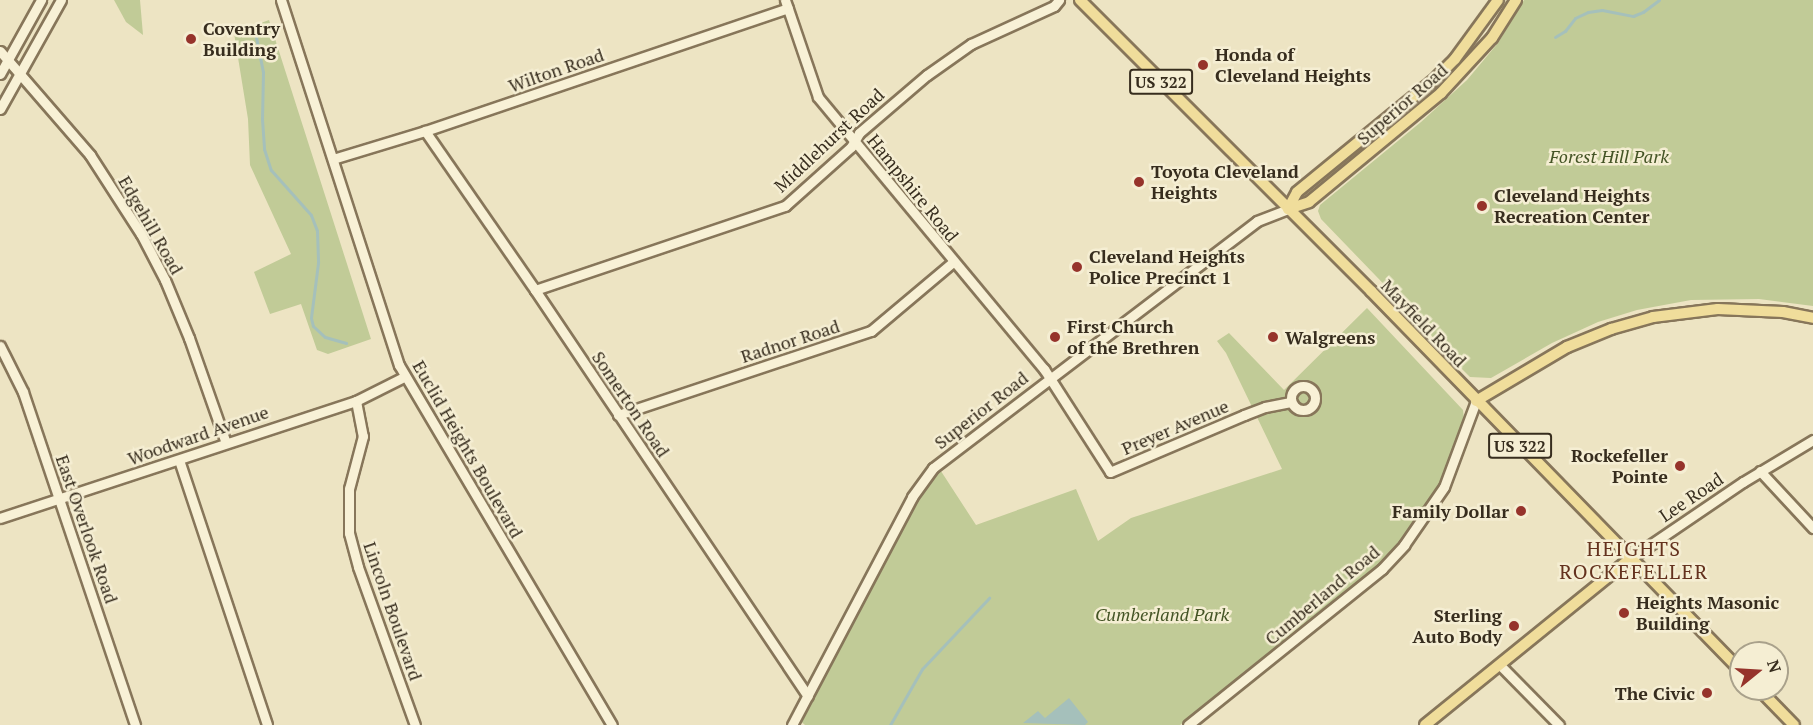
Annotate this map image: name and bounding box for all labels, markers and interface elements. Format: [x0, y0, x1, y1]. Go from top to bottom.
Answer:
place label: Coventry Building [203, 18, 280, 60]
marker: Coventry Building [184, 32, 198, 46]
street label: Wilton Road [505, 44, 607, 96]
place label: Honda of Cleveland Heights [1215, 44, 1371, 86]
marker: Honda of Cleveland Heights [1196, 58, 1210, 72]
street label: Superior Road [1352, 59, 1452, 149]
road number: US 322 [1128, 69, 1194, 95]
street label: Middlehurst Road [770, 84, 888, 196]
street label: Hampshire Road [863, 130, 963, 246]
park label: Forest Hill Park [1549, 145, 1669, 167]
place label: Toyota Cleveland Heights [1151, 161, 1299, 204]
street label: Edgehill Road [114, 172, 188, 278]
marker: Toyota Cleveland Heights [1132, 175, 1146, 189]
place label: Cleveland Heights Recreation Center [1494, 185, 1650, 228]
marker: Cleveland Heights Recreation Center [1475, 199, 1489, 213]
place label: Cleveland Heights Police Precinct 1 [1089, 246, 1245, 288]
marker: Cleveland Heights Police Precinct 1 [1070, 260, 1084, 274]
street label: Mayfield Road [1377, 275, 1471, 371]
street label: Radnor Road [738, 315, 842, 367]
place label: First Church of the Brethren [1067, 316, 1199, 358]
place label: Walgreens [1285, 326, 1375, 348]
marker: First Church of the Brethren [1048, 330, 1062, 344]
marker: Walgreens [1266, 330, 1280, 344]
street label: Somerton Road [588, 347, 674, 461]
street label: Euclid Heights Boulevard [408, 356, 528, 542]
street label: Superior Road [930, 367, 1032, 453]
street label: Preyer Avenue [1118, 395, 1232, 459]
street label: Woodward Avenue [125, 401, 271, 469]
road number: US 322 [1487, 433, 1553, 459]
place label: Rockefeller Pointe [1571, 445, 1668, 488]
street label: East Overlook Road [51, 452, 123, 606]
marker: Rockefeller Pointe [1673, 459, 1687, 473]
street label: Lee Road [1655, 468, 1727, 526]
place label: Family Dollar [1392, 500, 1509, 522]
marker: Family Dollar [1514, 504, 1528, 518]
district label: HEIGHTS ROCKEFELLER [1559, 536, 1709, 583]
street label: Lincoln Boulevard [359, 539, 427, 683]
street label: Cumberland Road [1260, 541, 1384, 649]
place label: Heights Masonic Building [1636, 592, 1779, 634]
park label: Cumberland Park [1095, 603, 1229, 625]
place label: Sterling Auto Body [1412, 605, 1502, 648]
marker: Heights Masonic Building [1617, 606, 1631, 620]
marker: Sterling Auto Body [1507, 619, 1521, 633]
north arrow [1729, 641, 1789, 701]
text: N [1762, 657, 1787, 675]
place label: The Civic [1615, 682, 1695, 704]
marker: The Civic [1700, 686, 1714, 700]

